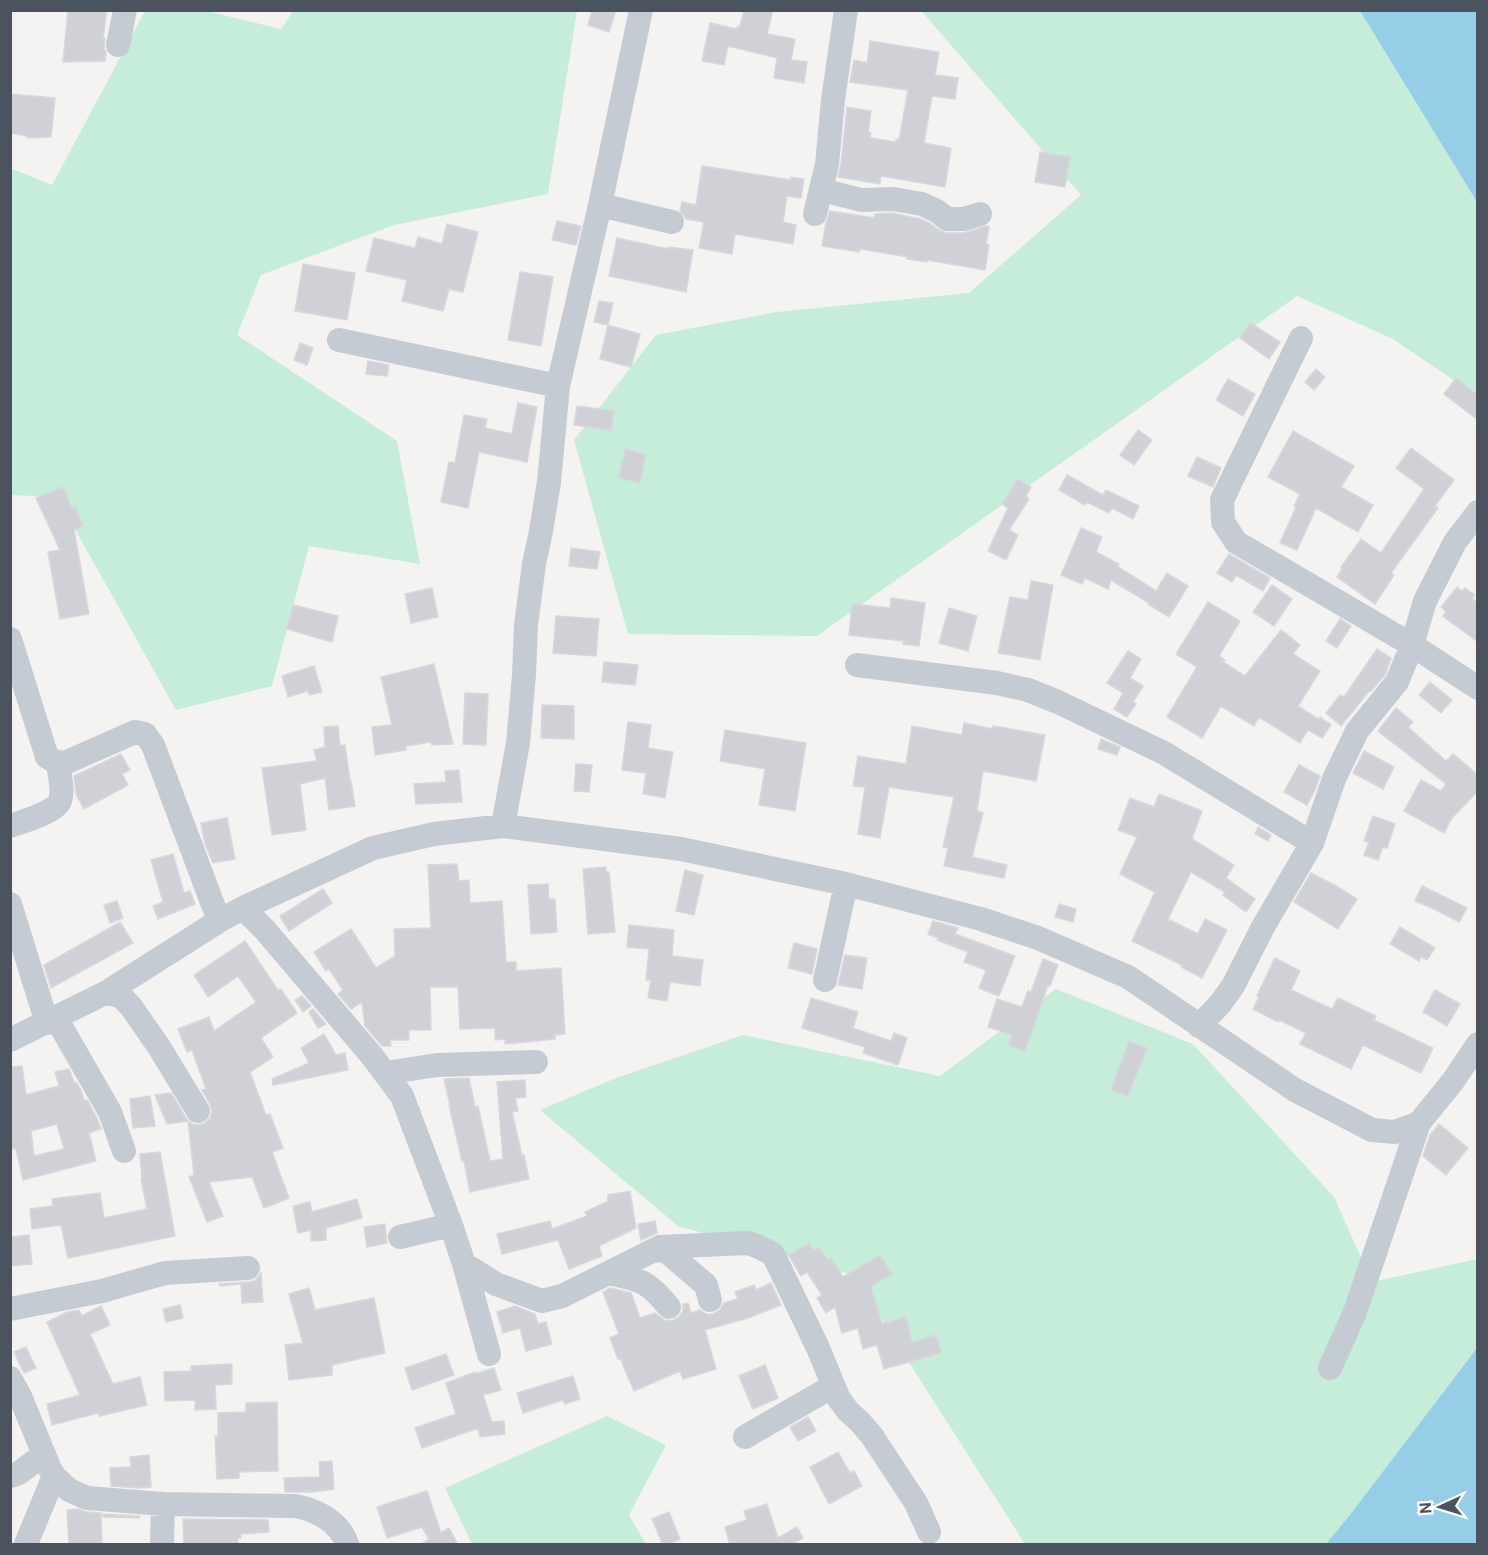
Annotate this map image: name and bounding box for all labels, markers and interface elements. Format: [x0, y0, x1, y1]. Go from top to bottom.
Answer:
north arrow [1410, 1477, 1470, 1537]
text: N [1416, 1502, 1435, 1514]

